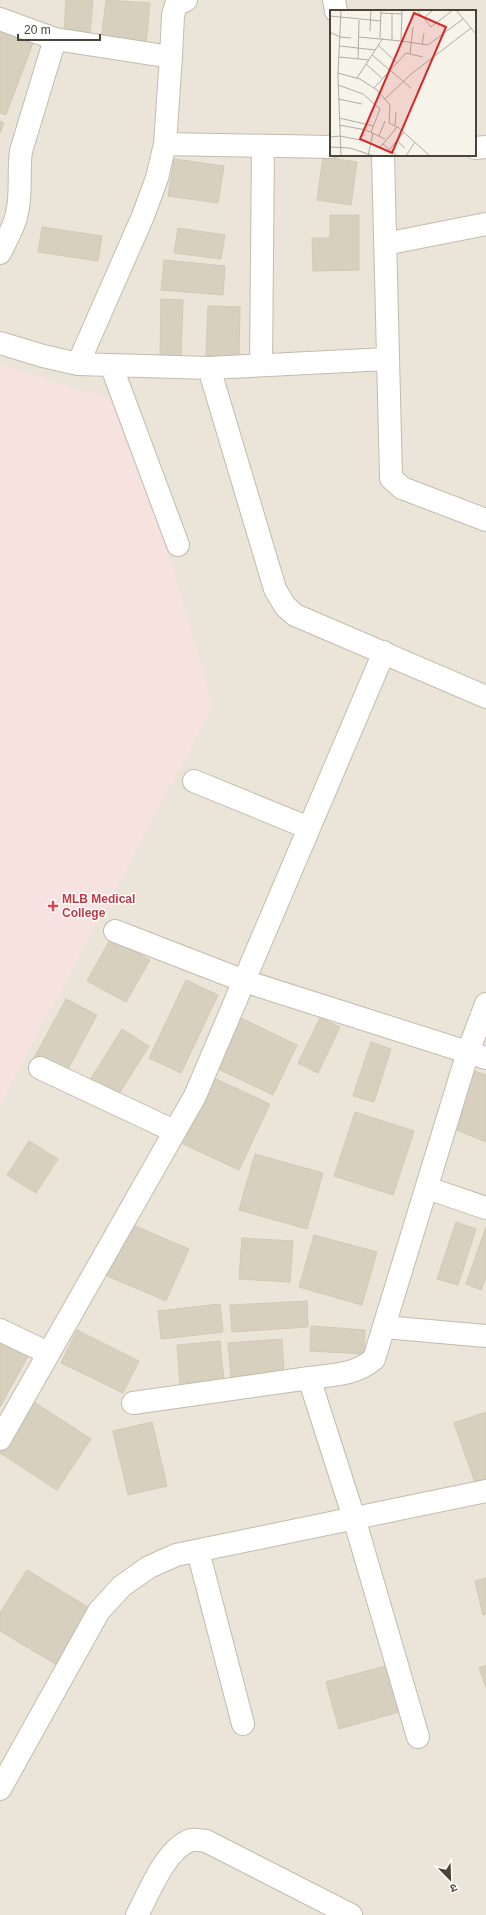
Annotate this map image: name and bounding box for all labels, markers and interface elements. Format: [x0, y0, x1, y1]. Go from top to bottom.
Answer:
inset map [330, 10, 476, 156]
scale bar [18, 16, 100, 42]
text: 20 m [24, 23, 51, 37]
place label: MLB Medical College [62, 892, 135, 920]
marker: MLB Medical College [47, 900, 59, 912]
north arrow [430, 1859, 470, 1899]
text: उ [448, 1881, 459, 1895]

